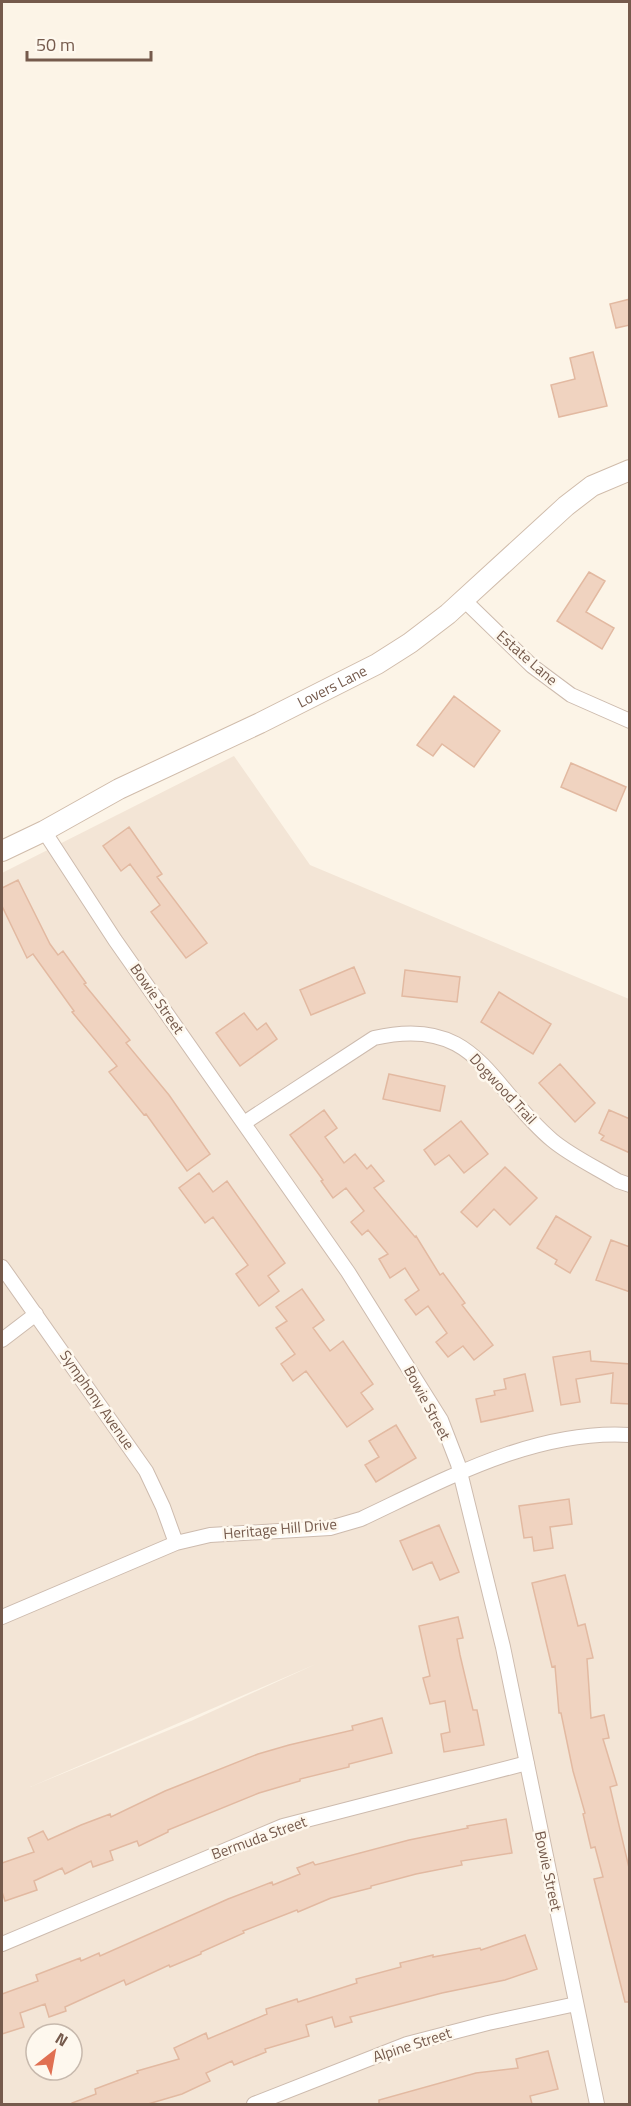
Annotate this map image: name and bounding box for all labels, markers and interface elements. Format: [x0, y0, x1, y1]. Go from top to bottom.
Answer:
scale bar [27, 24, 152, 62]
text: 50 m [36, 31, 75, 58]
street label: Estate Lane [492, 624, 563, 691]
street label: Lovers Lane [293, 659, 371, 713]
street label: Bowie Street [125, 959, 191, 1039]
street label: Dogwood Trail [464, 1048, 542, 1129]
street label: Symphony Avenue [54, 1345, 140, 1454]
street label: Bowie Street [398, 1361, 457, 1445]
street label: Heritage Hill Drive [222, 1512, 338, 1545]
street label: Bermuda Street [208, 1809, 310, 1865]
street label: Bowie Street [529, 1829, 568, 1914]
street label: Alpine Street [370, 2021, 455, 2068]
north arrow [24, 2022, 84, 2082]
text: N [51, 2026, 73, 2052]

